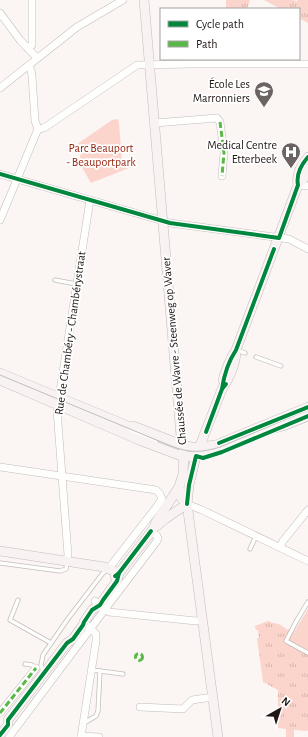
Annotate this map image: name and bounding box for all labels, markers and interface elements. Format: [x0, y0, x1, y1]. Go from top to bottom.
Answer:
legend [160, 8, 300, 60]
text: Cycle path [196, 18, 244, 31]
text: Path [196, 38, 218, 50]
place label: École Les Marronniers [193, 77, 250, 104]
school or university icon: École Les Marronniers [253, 80, 275, 108]
place label: Medical Centre Etterbeek [207, 139, 278, 165]
hospital icon: Medical Centre Etterbeek [280, 141, 302, 169]
park label: Parc Beauport - Beauportpark [66, 142, 136, 168]
street label: Rue de Chambéry - Chambérystraat [53, 250, 88, 416]
street label: Chaussée de Wavre - Steenweg op Waver [160, 256, 188, 445]
north arrow [260, 689, 300, 729]
text: N [280, 695, 292, 708]

